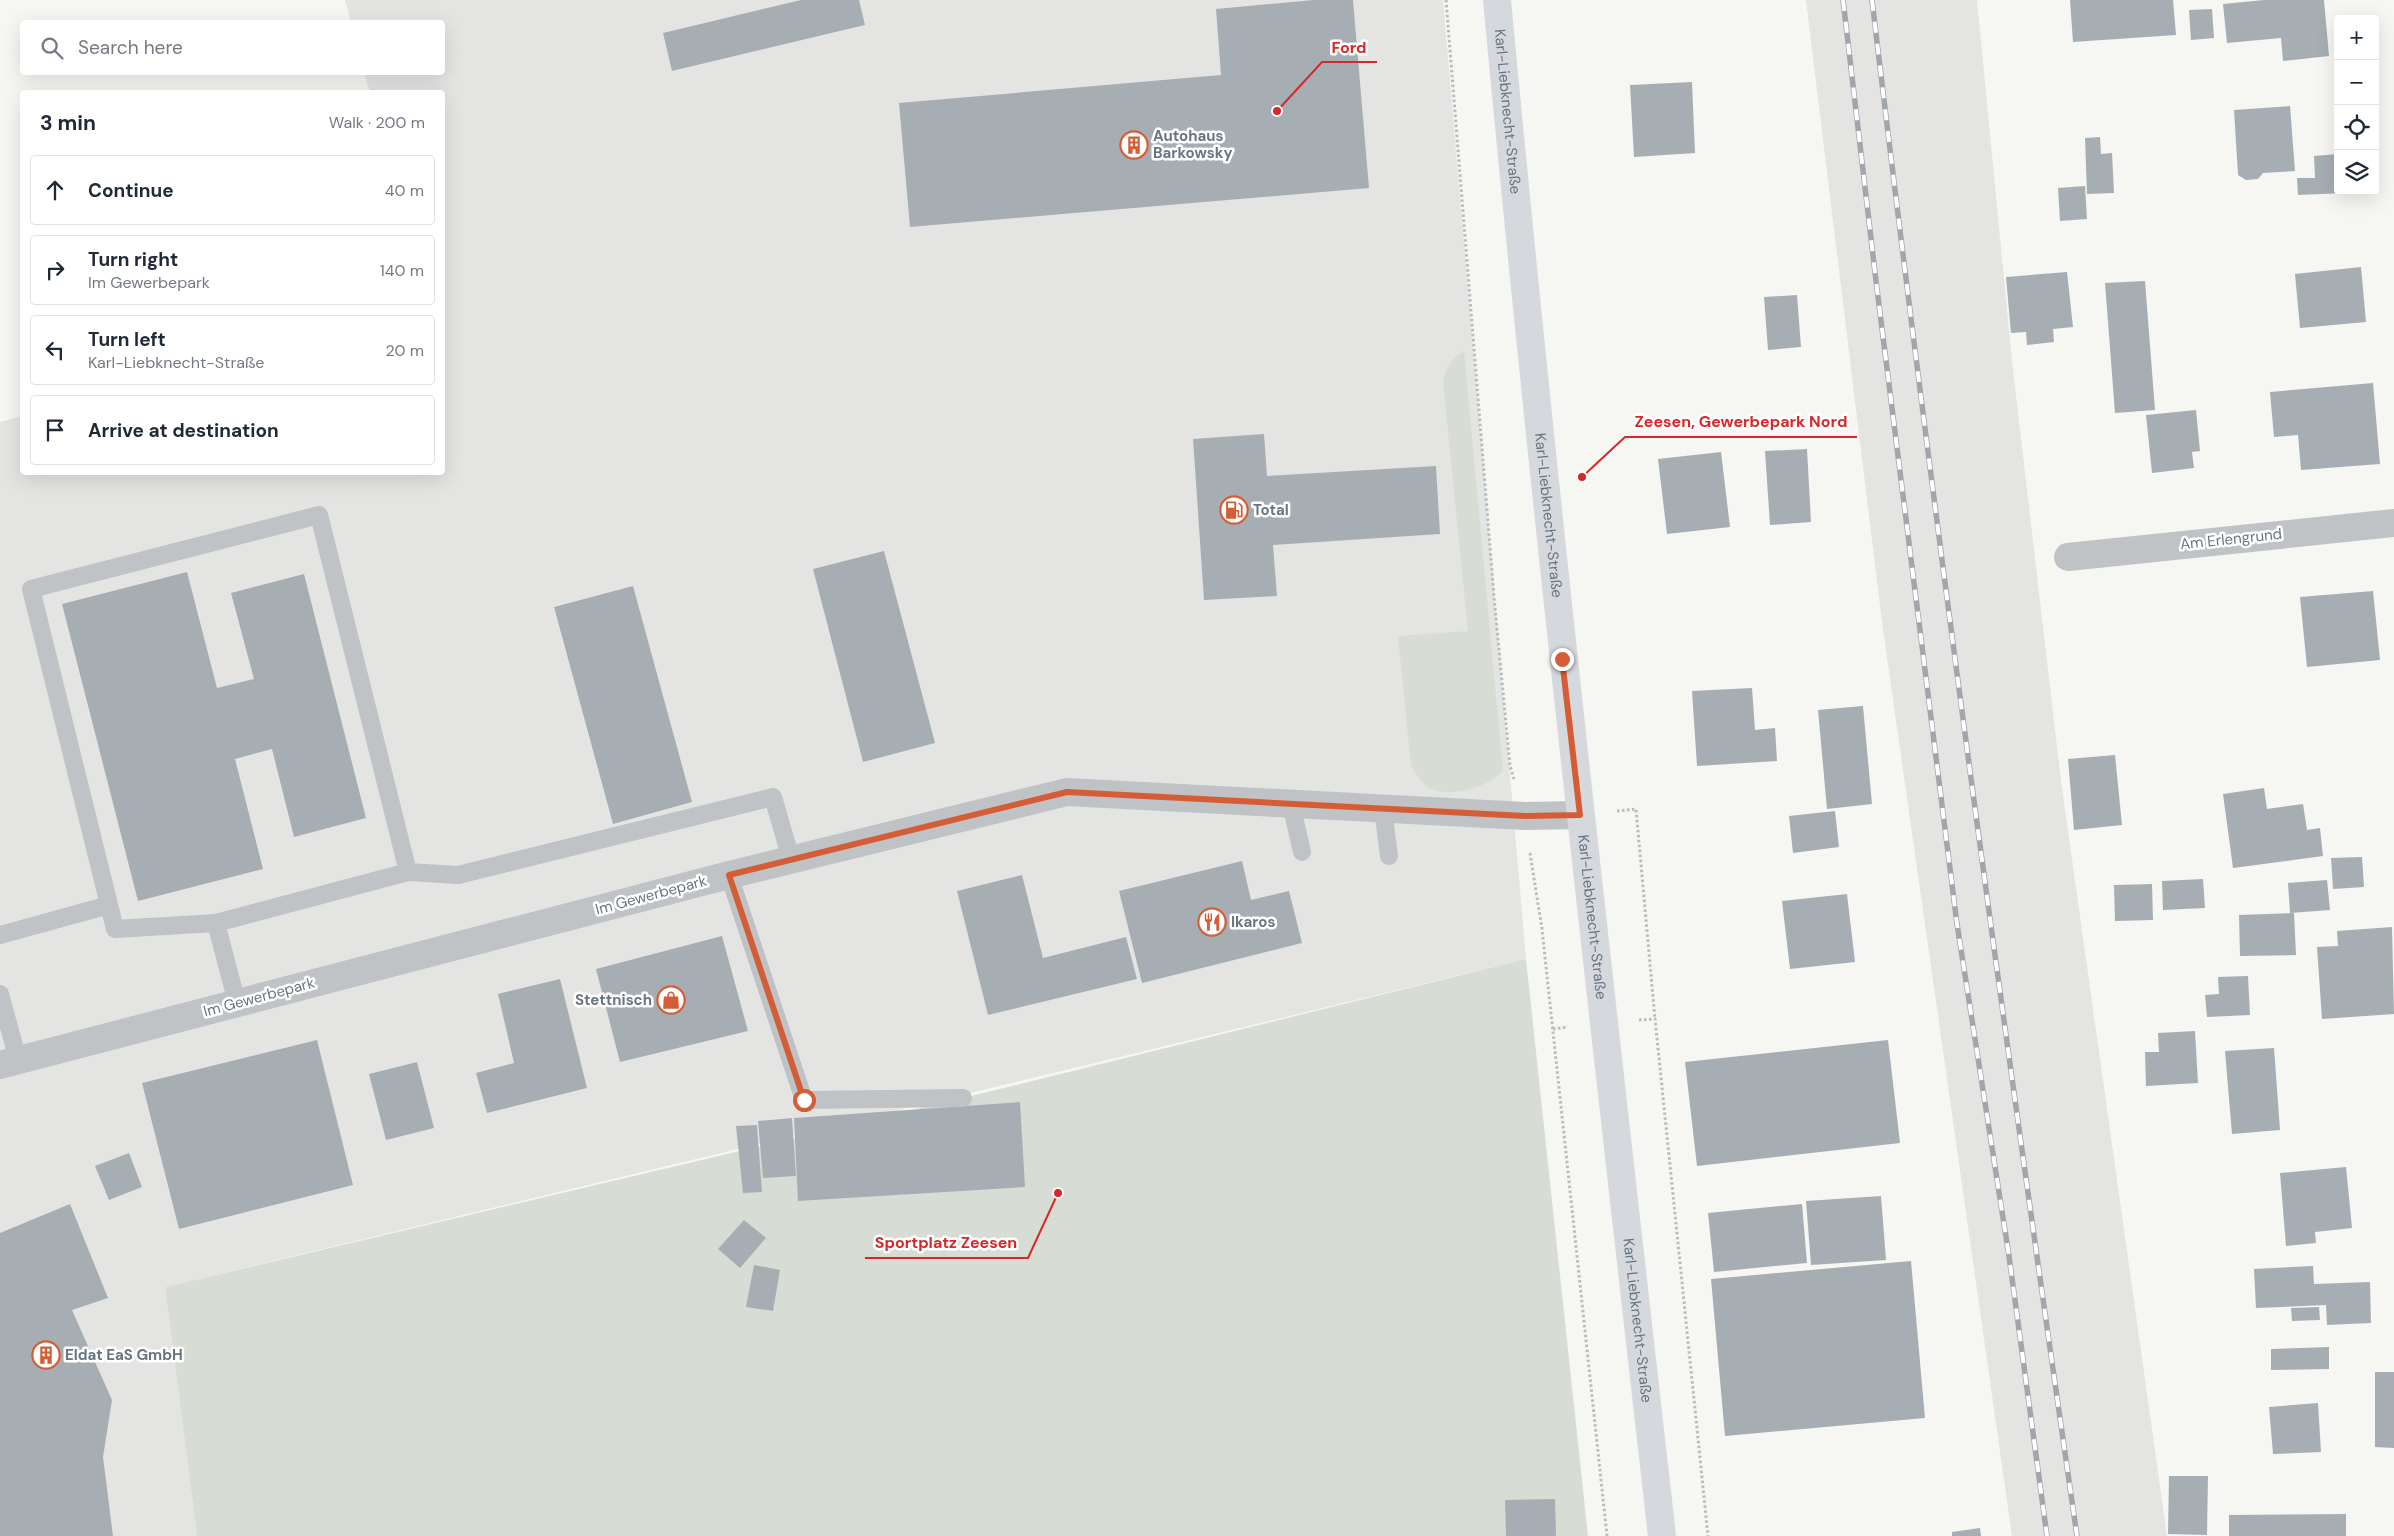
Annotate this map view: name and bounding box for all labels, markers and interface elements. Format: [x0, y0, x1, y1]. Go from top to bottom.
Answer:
map controls [2334, 15, 2379, 195]
button: + [2334, 15, 2379, 60]
search box [20, 20, 445, 75]
street label: Karl-Liebknecht-Straße [1490, 28, 1526, 195]
callout: Ford [1322, 31, 1377, 62]
icon: search [38, 34, 66, 62]
text: Search here [78, 35, 183, 60]
text: Ford [1331, 37, 1367, 58]
button: − [2334, 60, 2379, 105]
button: locate [2334, 105, 2379, 150]
text: 3 min [40, 109, 96, 137]
text: Walk · 200 m [329, 112, 425, 133]
place label: Autohaus Barkowsky [1153, 126, 1232, 163]
building icon: Autohaus Barkowsky [1119, 130, 1149, 160]
button: layers [2334, 150, 2379, 195]
icon: ahead [41, 176, 69, 204]
text: Continue [88, 178, 174, 203]
text: 40 m [385, 180, 424, 201]
text: Turn right [88, 247, 178, 272]
icon: right [41, 256, 69, 284]
text: 140 m [380, 260, 424, 281]
text: Im Gewerbepark [88, 272, 210, 293]
text: Turn left [88, 327, 166, 352]
icon: left [41, 336, 69, 364]
text: 20 m [385, 340, 424, 361]
text: Karl-Liebknecht-Straße [88, 352, 264, 373]
callout: Zeesen, Gewerbepark Nord [1625, 406, 1857, 437]
text: Zeesen, Gewerbepark Nord [1635, 411, 1847, 432]
icon: arrive [41, 416, 69, 444]
text: Arrive at destination [88, 418, 279, 443]
street label: Karl-Liebknecht-Straße [1530, 432, 1567, 599]
fuel station icon: Total [1219, 495, 1249, 525]
place label: Total [1253, 500, 1289, 520]
street label: Am Erlengrund [2179, 524, 2283, 554]
route end [1551, 648, 1574, 671]
street label: Karl-Liebknecht-Straße [1573, 834, 1611, 1000]
street label: Im Gewerbepark [593, 870, 709, 919]
restaurant icon: Ikaros [1197, 907, 1227, 937]
place label: Ikaros [1231, 912, 1275, 932]
street label: Im Gewerbepark [201, 972, 317, 1021]
shop icon: Stettnisch [656, 985, 686, 1015]
place label: Stettnisch [575, 990, 652, 1010]
route start [793, 1089, 816, 1112]
callout: Sportplatz Zeesen [865, 1227, 1028, 1258]
text: Sportplatz Zeesen [875, 1232, 1017, 1253]
street label: Karl-Liebknecht-Straße [1618, 1237, 1657, 1404]
building icon: Eldat EaS GmbH [31, 1340, 61, 1370]
place label: Eldat EaS GmbH [65, 1345, 183, 1365]

